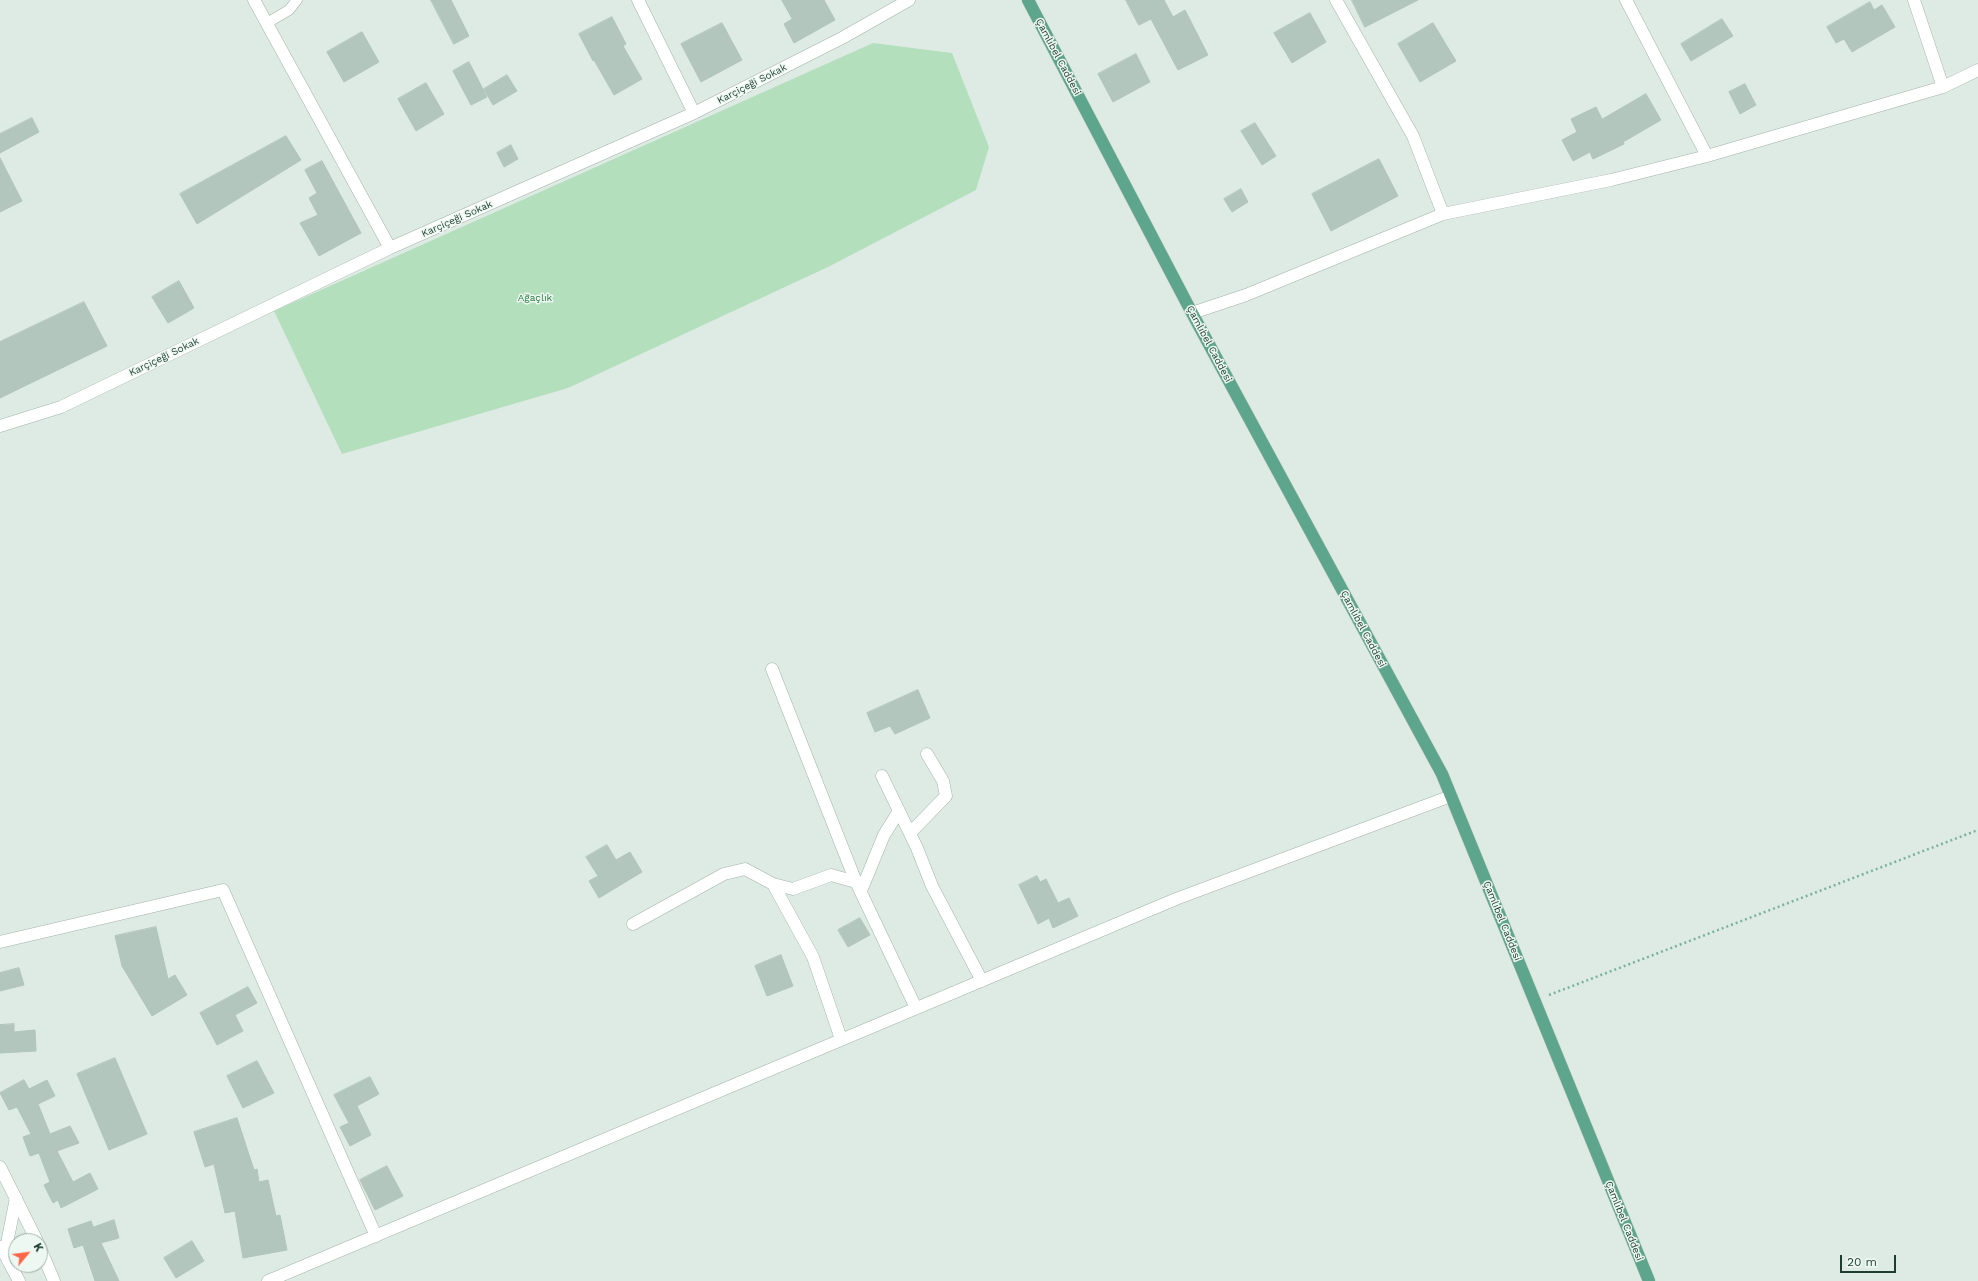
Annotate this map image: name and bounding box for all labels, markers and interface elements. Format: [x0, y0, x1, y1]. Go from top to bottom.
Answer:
street label: Çamlıbel Caddesi [1033, 17, 1083, 97]
street label: Karçiçeği Sokak [715, 61, 789, 107]
street label: Karçiçeği Sokak [420, 198, 494, 240]
park label: Ağaçlık [518, 292, 552, 304]
street label: Çamlıbel Caddesi [1184, 304, 1234, 384]
street label: Karçiçeği Sokak [127, 335, 201, 379]
street label: Çamlıbel Caddesi [1338, 589, 1388, 669]
street label: Çamlıbel Caddesi [1481, 879, 1523, 963]
street label: Çamlıbel Caddesi [1603, 1179, 1645, 1263]
north arrow [8, 1233, 48, 1273]
text: K [31, 1241, 46, 1254]
scale bar [1842, 1247, 1898, 1273]
text: 20 m [1847, 1255, 1877, 1269]

